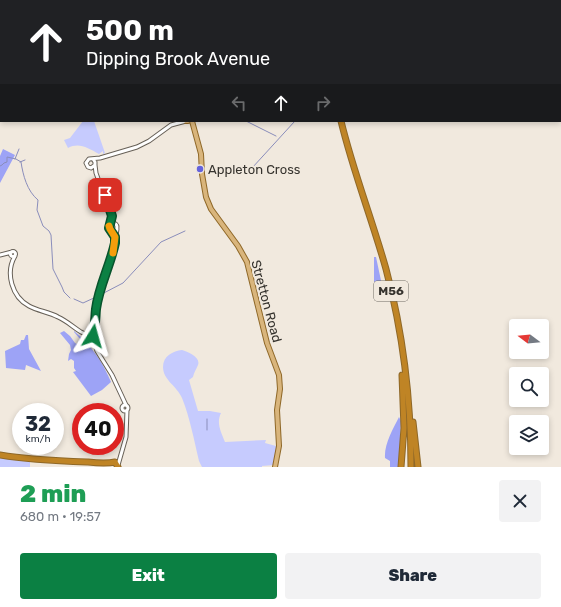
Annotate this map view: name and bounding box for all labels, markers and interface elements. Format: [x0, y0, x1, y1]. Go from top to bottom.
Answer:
text: 500 m [86, 14, 174, 47]
icon: ahead [20, 16, 72, 68]
text: Dipping Brook Avenue [86, 48, 270, 70]
icon: left [228, 92, 250, 114]
icon: ahead [270, 92, 292, 114]
icon: right [312, 92, 334, 114]
place label: Appleton Cross [208, 162, 301, 177]
marker: Appleton Cross [195, 164, 205, 174]
pin [88, 178, 122, 212]
icon: arrive [94, 184, 116, 206]
street label: Stretton Road [248, 258, 285, 344]
road number: M56 [374, 281, 408, 301]
position arrow [72, 315, 114, 357]
north arrow [509, 319, 549, 359]
map controls [509, 319, 549, 455]
button: search [509, 367, 549, 407]
speed limit sign: 40 [72, 403, 124, 455]
text: 32 [25, 412, 51, 436]
button: layers [509, 415, 549, 455]
text: km/h [26, 433, 50, 445]
text: 2 min [20, 480, 86, 508]
button: close [499, 480, 541, 522]
text: 680 m · 19:57 [20, 509, 101, 524]
button: Exit [20, 553, 277, 599]
button: Share [285, 553, 541, 599]

